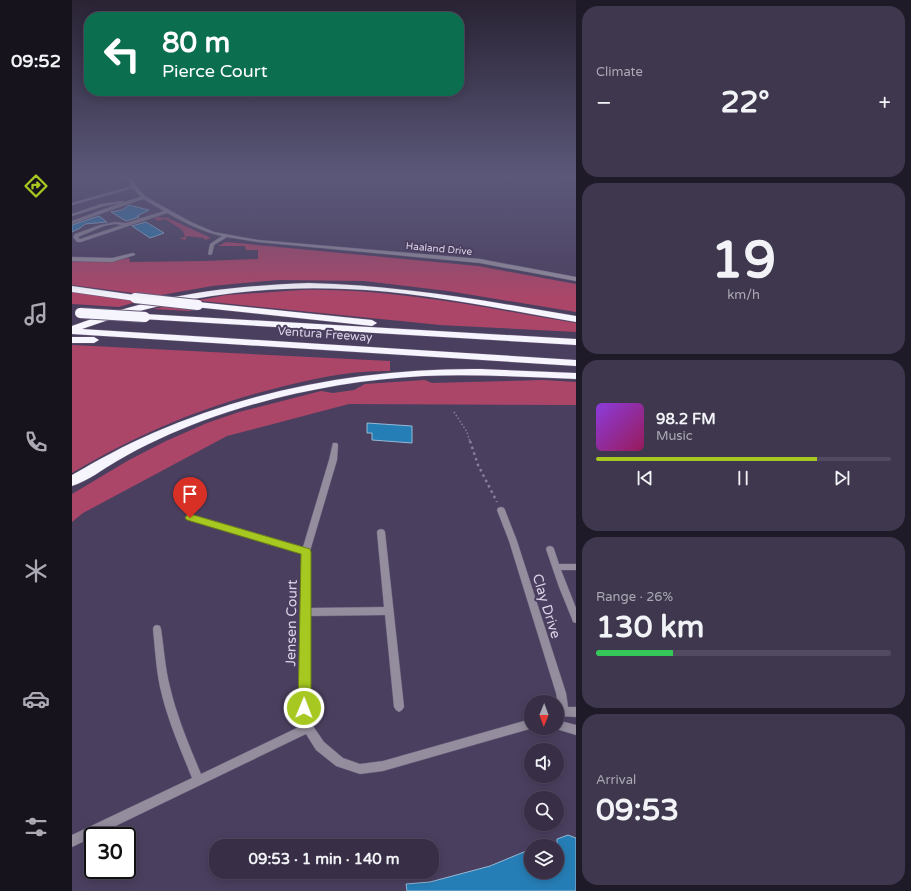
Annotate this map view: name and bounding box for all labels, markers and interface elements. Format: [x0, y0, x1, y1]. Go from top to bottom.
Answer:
text: 80 m [162, 26, 230, 60]
icon: left [96, 28, 148, 80]
text: 09:52 [11, 50, 61, 72]
text: Pierce Court [162, 60, 268, 82]
text: Climate [596, 64, 643, 80]
text: 22° [721, 84, 770, 121]
text: − [596, 90, 612, 116]
text: + [879, 90, 891, 116]
icon: directions [22, 172, 50, 200]
text: 19 [711, 229, 776, 292]
street label: Haaland Drive [405, 240, 473, 258]
text: km/h [727, 287, 760, 303]
icon: music [22, 300, 50, 328]
street label: Ventura Freeway [277, 324, 374, 344]
text: 98.2 FM [656, 410, 716, 428]
icon: phone [22, 428, 50, 456]
text: Music [656, 428, 693, 444]
icon: previous [634, 467, 656, 489]
icon: pause [732, 467, 754, 489]
icon: next [831, 467, 853, 489]
pin [173, 477, 207, 518]
icon: arrive [179, 483, 201, 505]
icon: climate [22, 557, 50, 585]
street label: Clay Drive [529, 572, 564, 641]
street label: Jensen Court [282, 579, 301, 667]
text: Range · 26% [596, 589, 673, 605]
text: 130 km [596, 609, 704, 646]
icon: car [22, 685, 50, 713]
position arrow [283, 687, 325, 729]
north arrow [524, 695, 564, 735]
map controls [524, 695, 564, 879]
button: sound [524, 743, 564, 783]
text: Arrival [596, 772, 636, 788]
button: search [524, 791, 564, 831]
text: 09:53 [596, 792, 679, 829]
icon: filters [22, 813, 50, 841]
speed limit sign: 30 [84, 827, 136, 879]
button: layers [524, 839, 564, 879]
text: 09:53 · 1 min · 140 m [249, 850, 399, 868]

